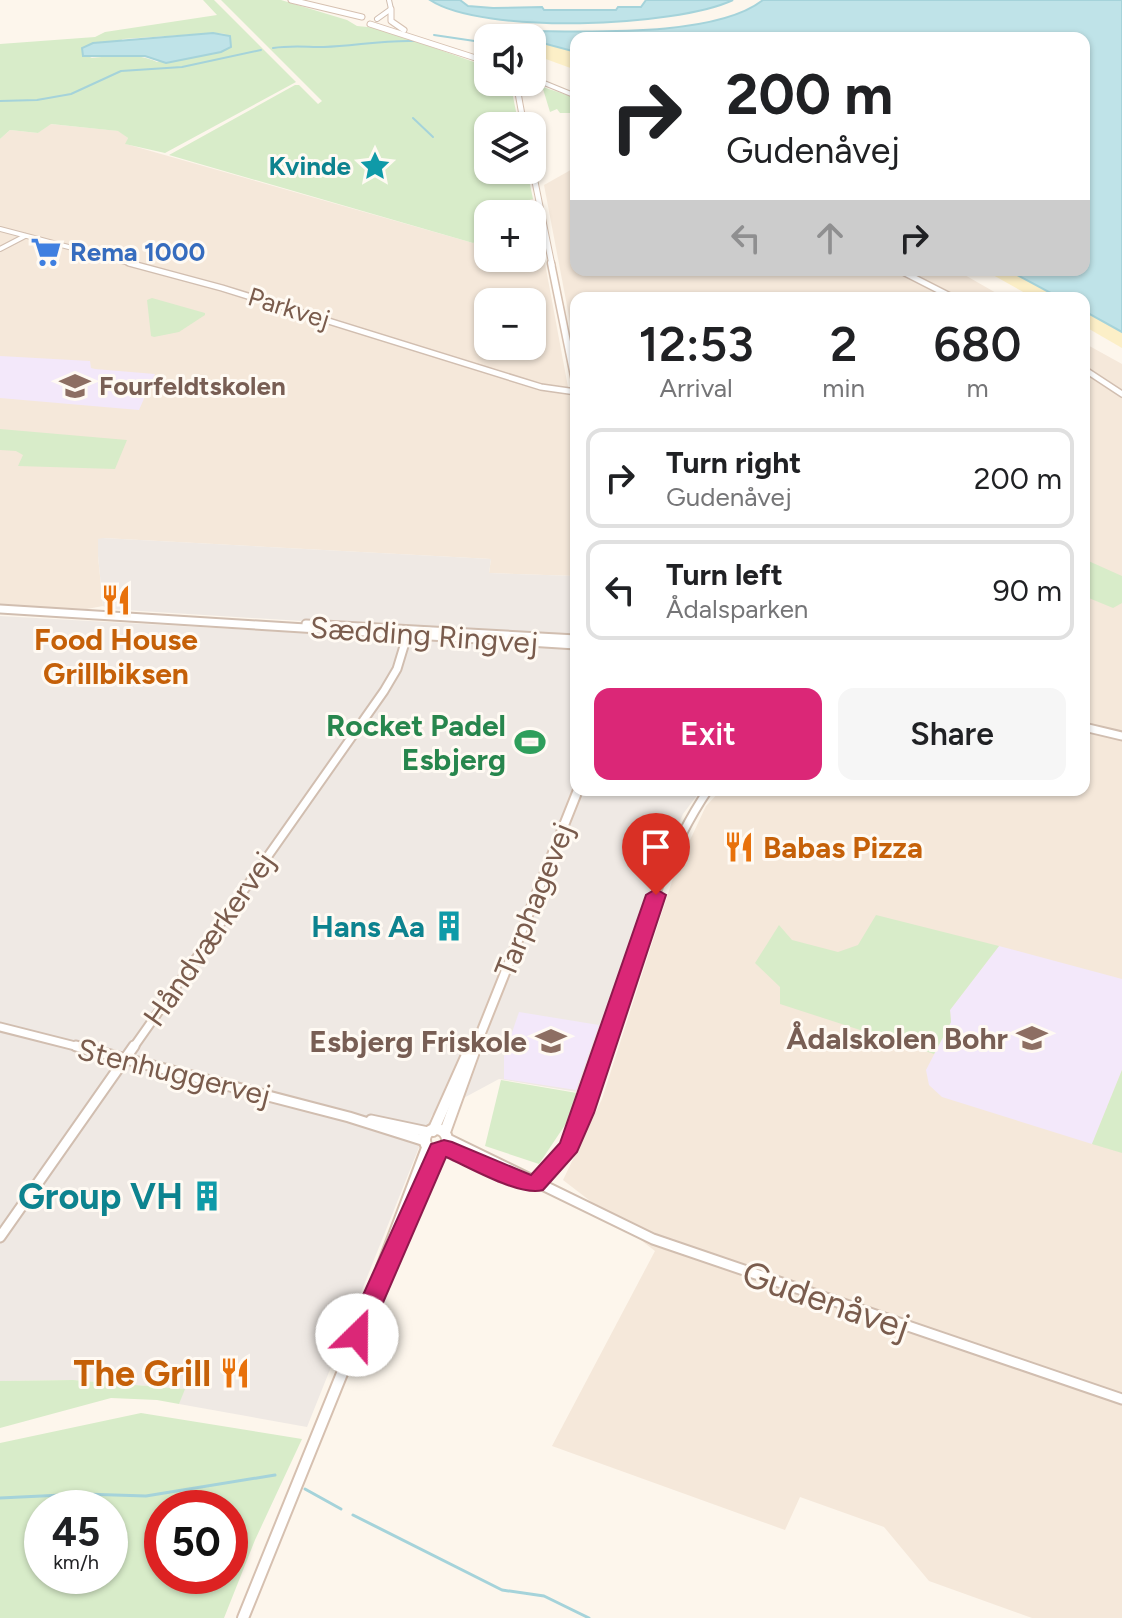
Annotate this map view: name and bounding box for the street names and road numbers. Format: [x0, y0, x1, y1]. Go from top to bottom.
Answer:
street label: Parkvej [244, 280, 334, 336]
street label: Sædding Ringvej [309, 609, 539, 661]
street label: Tarphagevej [486, 817, 582, 983]
street label: Håndværkervej [135, 845, 283, 1033]
street label: Stenhuggervej [74, 1030, 274, 1114]
street label: Gudenåvej [737, 1251, 915, 1349]

